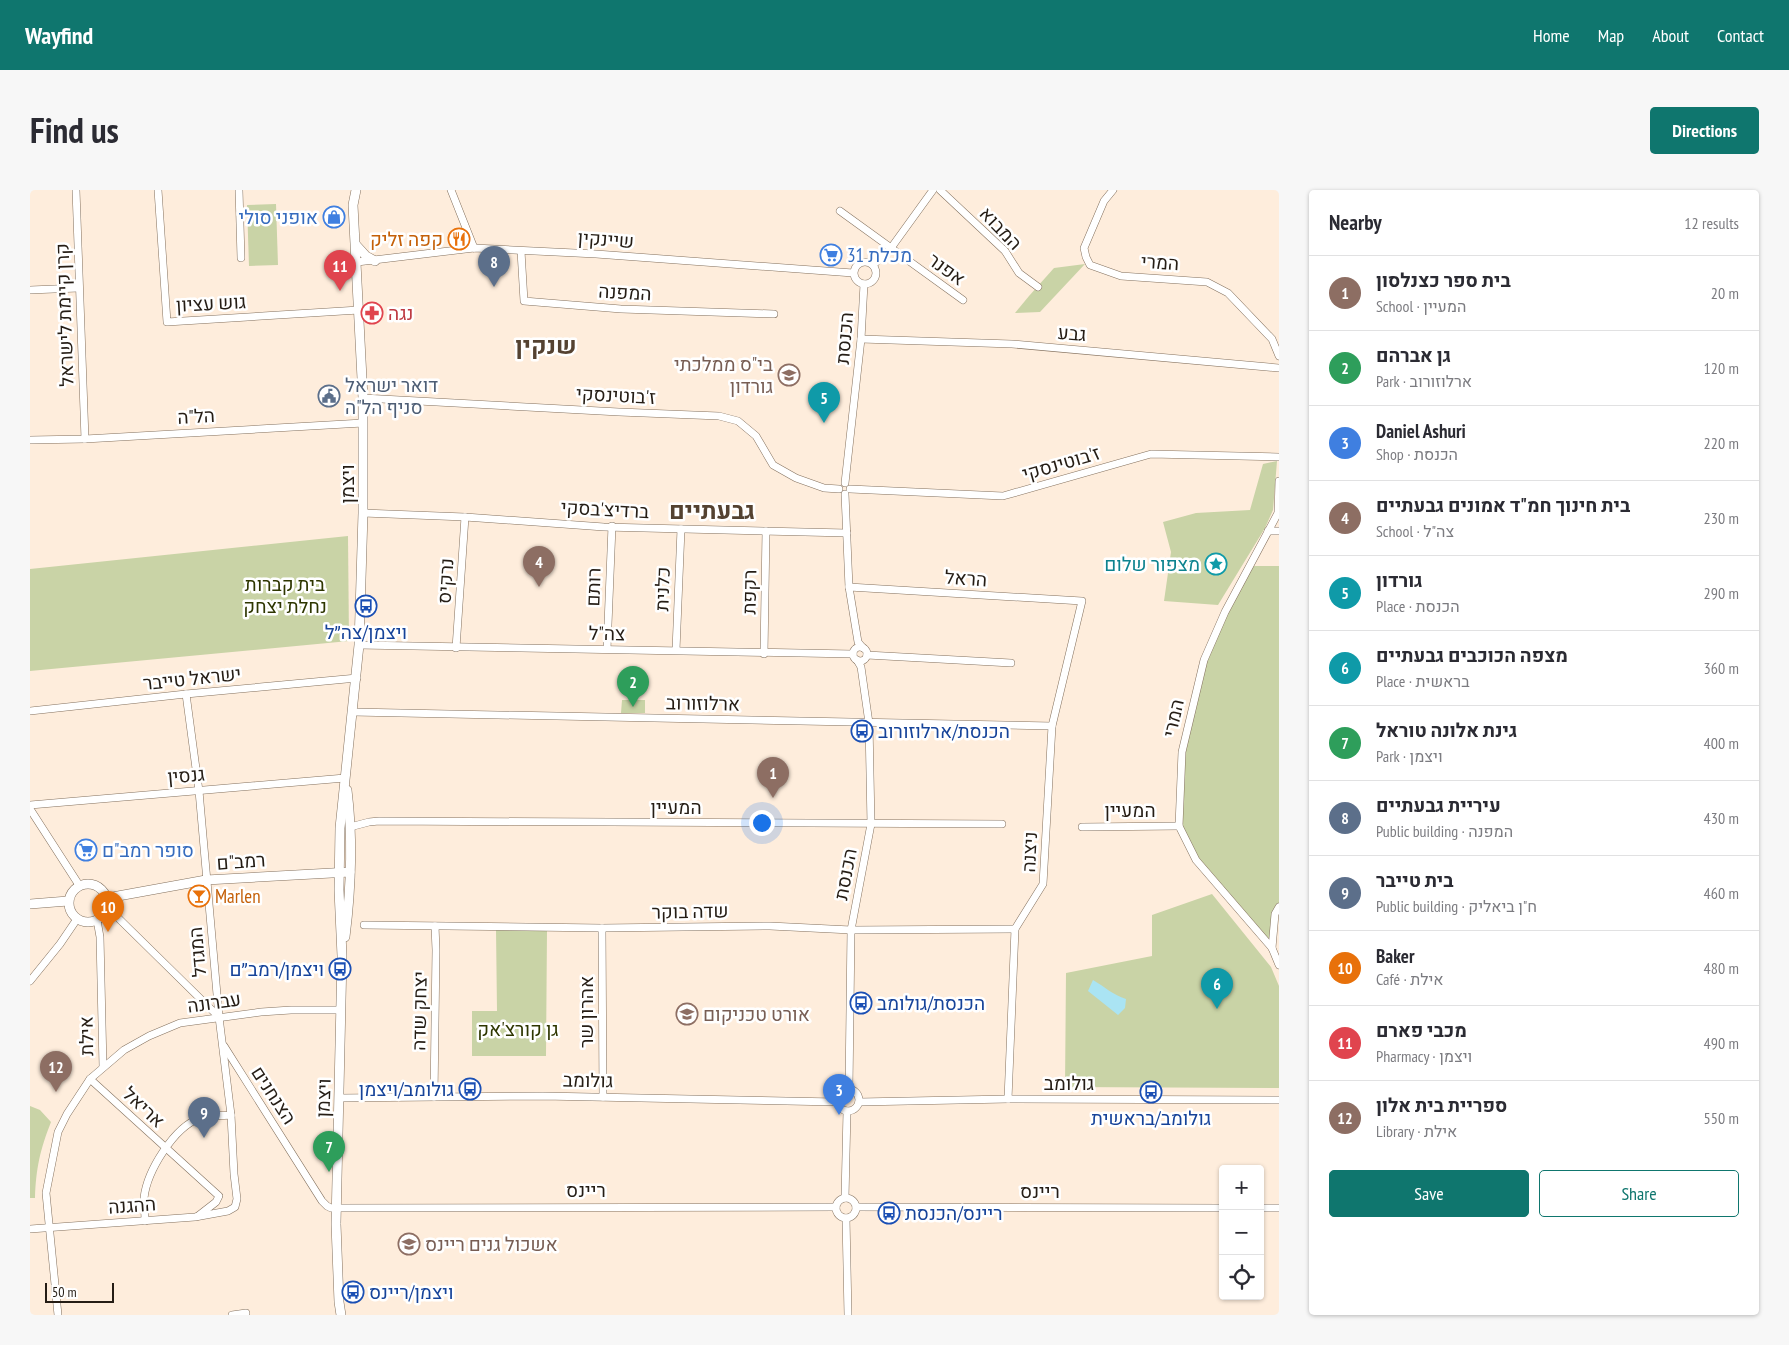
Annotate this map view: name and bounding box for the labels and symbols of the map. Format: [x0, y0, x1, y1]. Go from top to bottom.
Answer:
street label: המבוא [975, 201, 1027, 255]
place label: אופני סולי [238, 205, 318, 229]
shop icon: אופני סולי [322, 205, 346, 229]
street label: שיינקין [577, 225, 635, 253]
place label: קפה זליק [370, 227, 443, 251]
restaurant icon: קפה זליק [447, 227, 471, 251]
street label: קרן קיימת לישראל [49, 243, 79, 387]
supermarket icon: מכלת 31 [819, 243, 843, 267]
place label: מכלת 31 [847, 243, 912, 267]
pin: 8 [478, 246, 510, 287]
street label: אפנר [924, 247, 970, 291]
street label: המרי [1140, 249, 1180, 275]
pin: 11 [324, 250, 356, 291]
street label: המפנה [598, 279, 652, 305]
street label: גוש עציון [175, 289, 247, 317]
pharmacy icon: נגה [360, 301, 384, 325]
place label: נגה [388, 301, 413, 325]
street label: הכנסת [830, 311, 858, 365]
street label: גבע [1057, 320, 1087, 346]
district label: שנקין [515, 330, 577, 361]
place label: בי"ס ממלכתי גורדון [674, 352, 773, 398]
school or university icon: בי"ס ממלכתי גורדון [777, 363, 801, 387]
place label: דואר ישראל סניף הל"ה [345, 373, 438, 419]
street label: ז'בוטינסקי [576, 381, 657, 409]
pin: 5 [808, 382, 840, 423]
public building icon: דואר ישראל סניף הל"ה [317, 384, 341, 408]
street label: הל"ה [177, 403, 215, 429]
street label: ז'בוטינסקי [1019, 440, 1103, 486]
street label: ויצמן [335, 464, 359, 504]
street label: ברדיצ'בסקי [560, 495, 650, 523]
district label: גבעתיים [669, 495, 755, 526]
pin: 4 [523, 546, 555, 587]
place label: מצפור שלום [1104, 552, 1200, 576]
place icon: מצפור שלום [1204, 552, 1228, 576]
street label: נרקיס [431, 557, 459, 605]
street label: הראל [944, 565, 988, 591]
street label: כלנית [649, 566, 675, 612]
street label: רותם [580, 567, 606, 607]
street label: רקפת [737, 569, 761, 615]
park label: בית קברות נחלת יצחק [243, 572, 327, 618]
bus stop icon: ויצמן/צה״ל [354, 594, 378, 618]
place label: ויצמן/צה״ל [325, 620, 407, 644]
street label: צה"ל [588, 621, 626, 645]
street label: ישראל טייבר [142, 661, 242, 695]
pin: 2 [617, 666, 649, 707]
street label: ארלוזורוב [666, 690, 740, 716]
street label: המרי [1157, 697, 1189, 739]
bus stop icon: הכנסת/ארלוזורוב [850, 719, 874, 743]
place label: הכנסת/ארלוזורוב [878, 719, 1010, 743]
pin: 1 [757, 757, 789, 798]
street label: גנסין [166, 761, 206, 789]
street label: המעיין [650, 795, 702, 819]
street label: המעיין [1104, 798, 1156, 822]
your location [749, 810, 775, 836]
street label: ניצנה [1016, 831, 1042, 873]
supermarket icon: סופר רמב"ם [74, 838, 98, 862]
place label: סופר רמב"ם [102, 838, 194, 862]
street label: הכנסת [828, 846, 862, 902]
street label: רמב"ם [216, 847, 266, 875]
bar icon: Marlen [187, 884, 211, 908]
place label: Marlen [215, 884, 261, 908]
pin: 10 [92, 891, 124, 932]
street label: שדה בוקר [651, 898, 729, 924]
street label: המגדל [183, 926, 211, 978]
place label: ויצמן/רמב״ם [229, 957, 324, 981]
bus stop icon: ויצמן/רמב״ם [328, 957, 352, 981]
pin: 6 [1201, 968, 1233, 1009]
street label: יצחק שדה [406, 971, 432, 1051]
street label: אהרון שר [574, 976, 598, 1048]
street label: עברונה [186, 986, 242, 1018]
bus stop icon: הכנסת/גולומב [849, 991, 873, 1015]
place label: הכנסת/גולומב [877, 991, 985, 1015]
school or university icon: אורט טכניקום [675, 1002, 699, 1026]
place label: אורט טכניקום [703, 1002, 810, 1026]
street label: אילת [74, 1016, 98, 1056]
park label: גן קורצ'אק [477, 1017, 559, 1041]
pin: 12 [40, 1051, 72, 1092]
street label: הצנחנים [246, 1061, 302, 1129]
street label: גולומב [563, 1068, 613, 1092]
street label: גולומב [1044, 1071, 1094, 1095]
pin: 3 [823, 1074, 855, 1115]
place label: גולומב/ויצמן [359, 1077, 454, 1101]
bus stop icon: גולומב/ויצמן [458, 1077, 482, 1101]
street label: ויצמן [310, 1078, 336, 1118]
bus stop icon: גולומב/בראשית [1139, 1080, 1163, 1104]
street label: אריאל [118, 1081, 170, 1133]
pin: 9 [188, 1097, 220, 1138]
place label: גולומב/בראשית [1091, 1106, 1211, 1130]
pin: 7 [313, 1131, 345, 1172]
street label: ריינס [566, 1178, 606, 1202]
street label: ריינס [1020, 1179, 1060, 1203]
street label: ההגנה [107, 1191, 157, 1219]
bus stop icon: ריינס/הכנסת [877, 1201, 901, 1225]
place label: ריינס/הכנסת [905, 1201, 1003, 1225]
school or university icon: אשכול גנים ריינס [397, 1232, 421, 1256]
place label: אשכול גנים ריינס [425, 1232, 558, 1256]
scale bar [45, 1280, 114, 1303]
bus stop icon: ויצמן/ריינס [341, 1280, 365, 1304]
place label: ויצמן/ריינס [369, 1280, 454, 1304]

